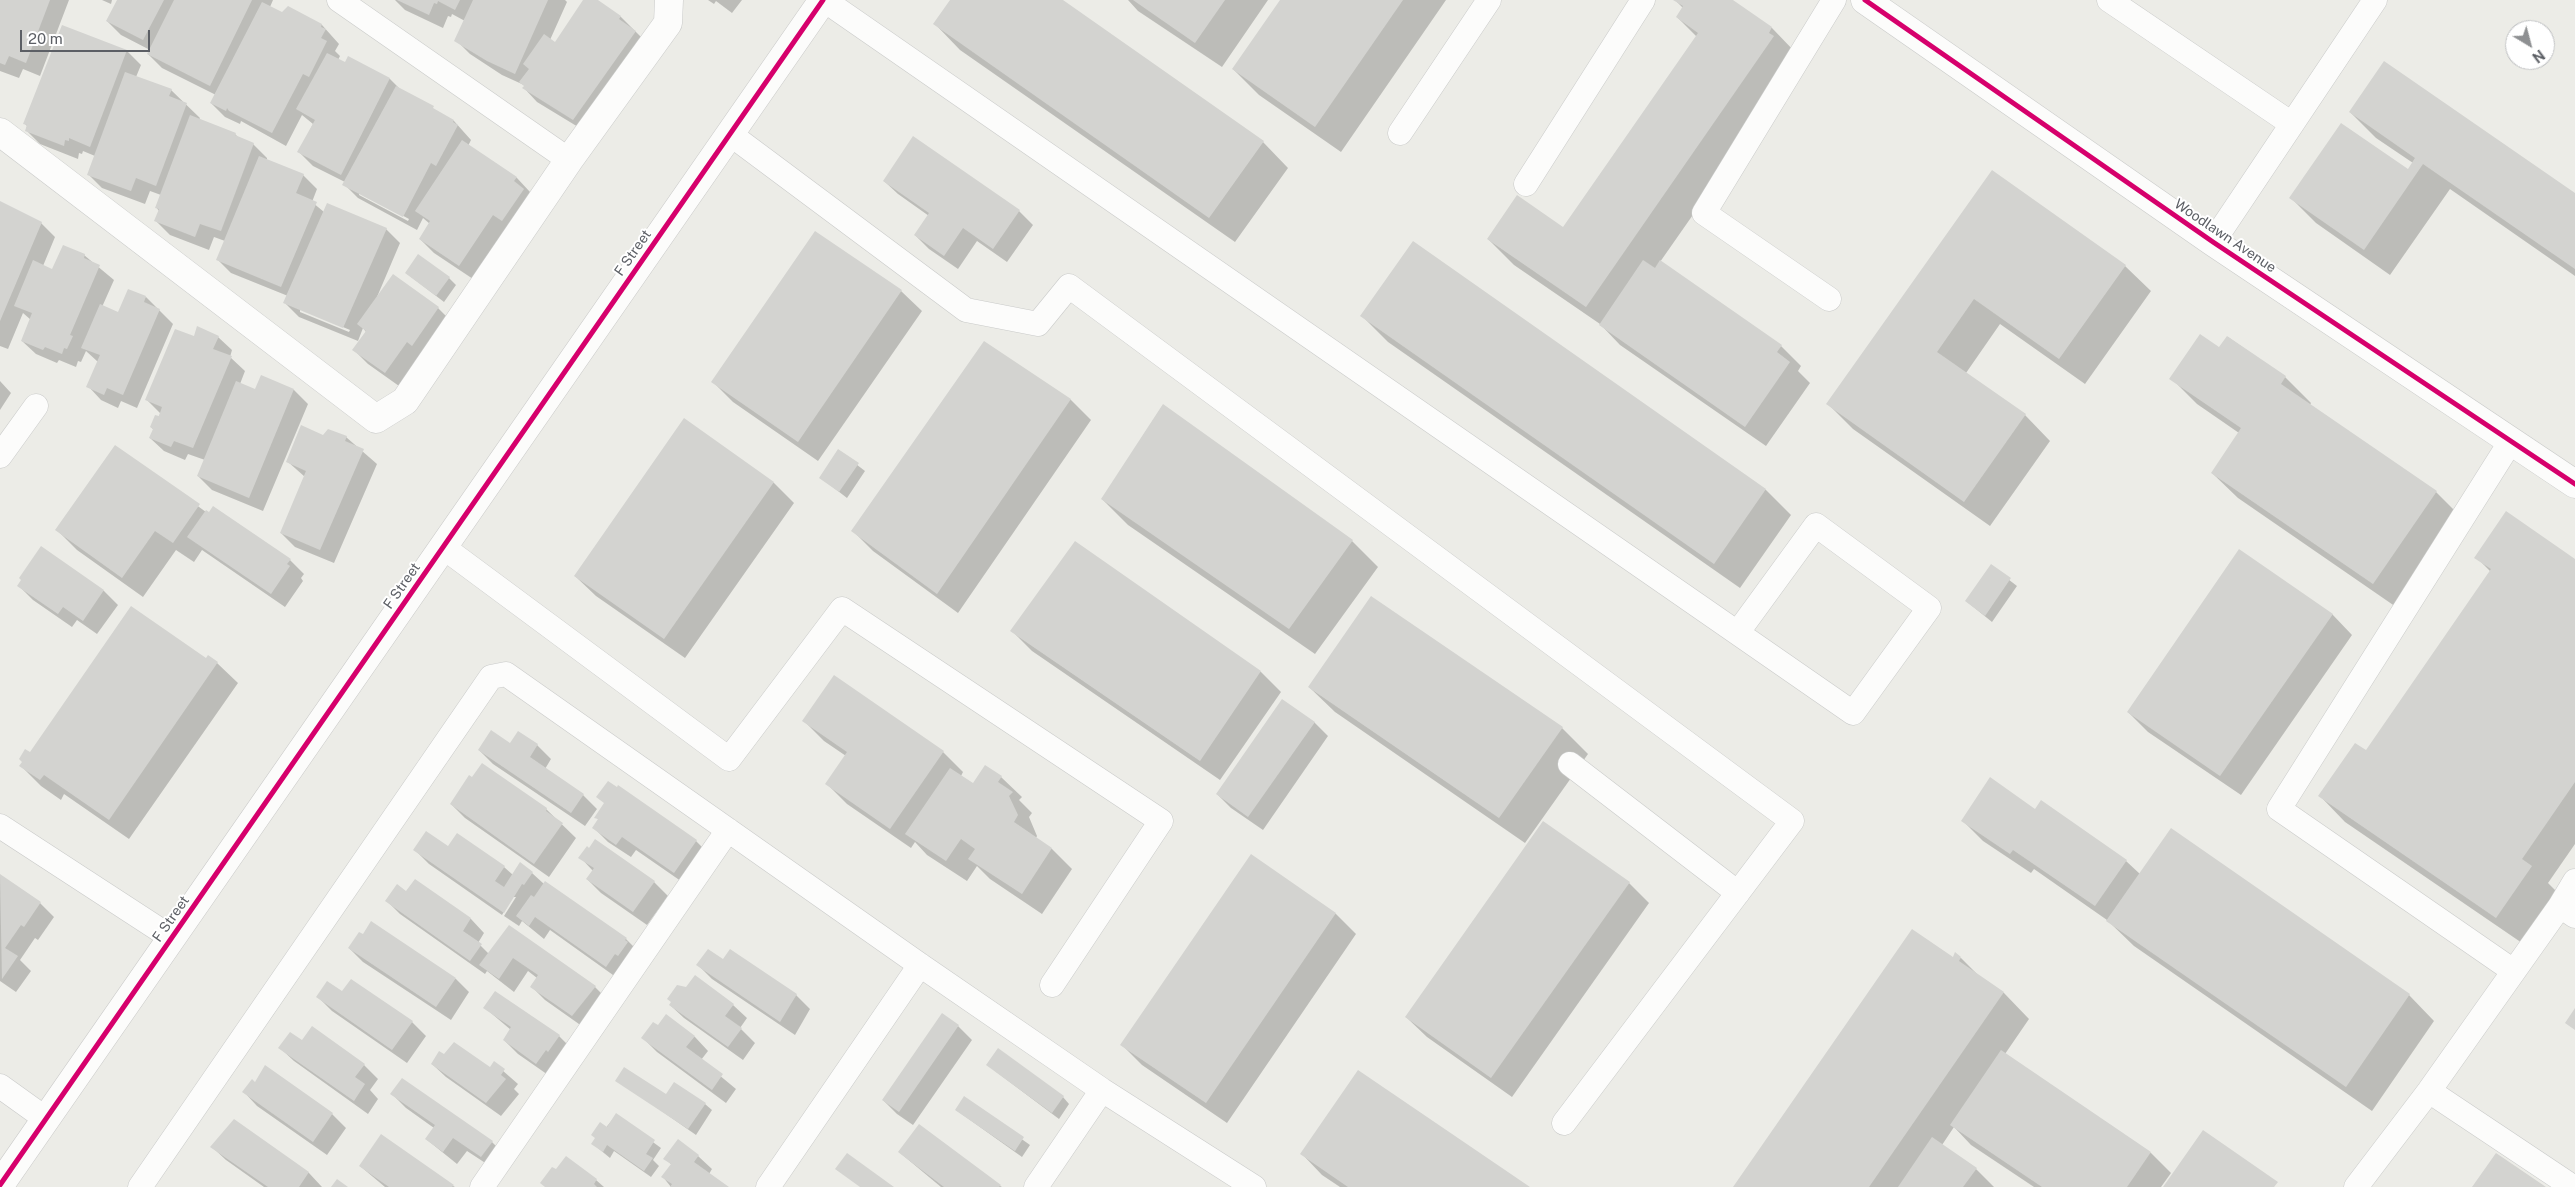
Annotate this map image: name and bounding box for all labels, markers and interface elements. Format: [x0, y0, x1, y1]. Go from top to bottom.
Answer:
scale bar [22, 20, 152, 52]
north arrow [2505, 20, 2555, 70]
text: 20 m [28, 30, 63, 47]
text: N [2529, 46, 2548, 66]
street label: Woodlawn Avenue [2171, 196, 2279, 276]
street label: F Street [611, 227, 655, 279]
street label: F Street [380, 560, 424, 612]
street label: F Street [149, 893, 193, 945]

